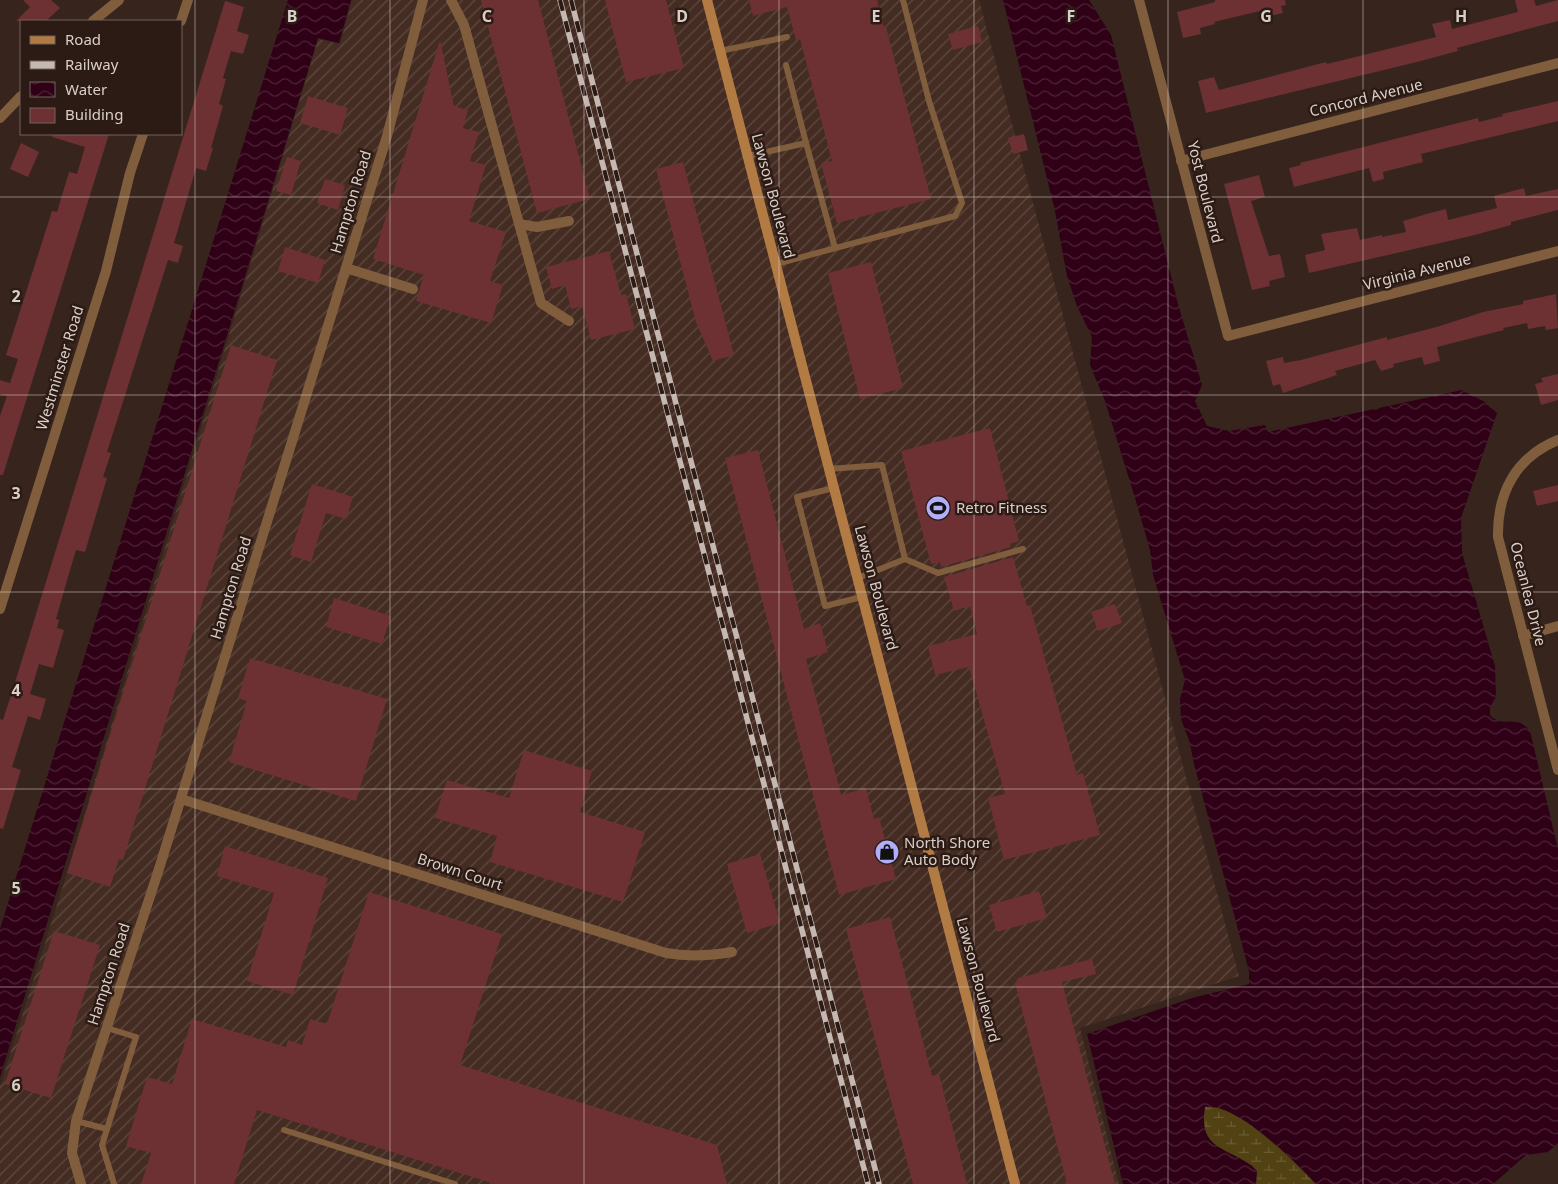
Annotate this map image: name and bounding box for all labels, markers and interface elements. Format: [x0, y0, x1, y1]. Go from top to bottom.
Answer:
text: B [287, 5, 297, 27]
text: C [482, 5, 492, 27]
text: D [676, 5, 688, 27]
text: E [872, 5, 881, 27]
text: F [1067, 5, 1075, 27]
text: G [1260, 5, 1272, 27]
text: H [1455, 5, 1467, 27]
legend [20, 20, 182, 135]
text: Road [65, 29, 101, 49]
text: Railway [65, 54, 119, 74]
street label: Concord Avenue [1307, 73, 1424, 121]
text: Water [65, 79, 107, 99]
text: Building [65, 104, 123, 124]
street label: Lawson Boulevard [748, 131, 800, 261]
street label: Yost Boulevard [1184, 139, 1228, 245]
street label: Hampton Road [325, 148, 375, 256]
street label: Virginia Avenue [1361, 248, 1473, 294]
text: 2 [11, 285, 21, 307]
street label: Westminster Road [31, 303, 87, 432]
text: 3 [11, 482, 21, 504]
sports icon: Retro Fitness [925, 495, 951, 521]
place label: Retro Fitness [956, 497, 1047, 517]
street label: Lawson Boulevard [851, 523, 903, 653]
street label: Hampton Road [205, 534, 255, 642]
street label: Oceanlea Drive [1506, 540, 1552, 648]
text: 4 [11, 679, 21, 701]
place label: North Shore Auto Body [904, 832, 990, 869]
shop icon: North Shore Auto Body [874, 839, 900, 865]
street label: Brown Court [415, 848, 506, 894]
text: 5 [11, 877, 21, 899]
street label: Lawson Boulevard [953, 915, 1005, 1045]
street label: Hampton Road [82, 920, 134, 1027]
text: 6 [11, 1074, 21, 1096]

